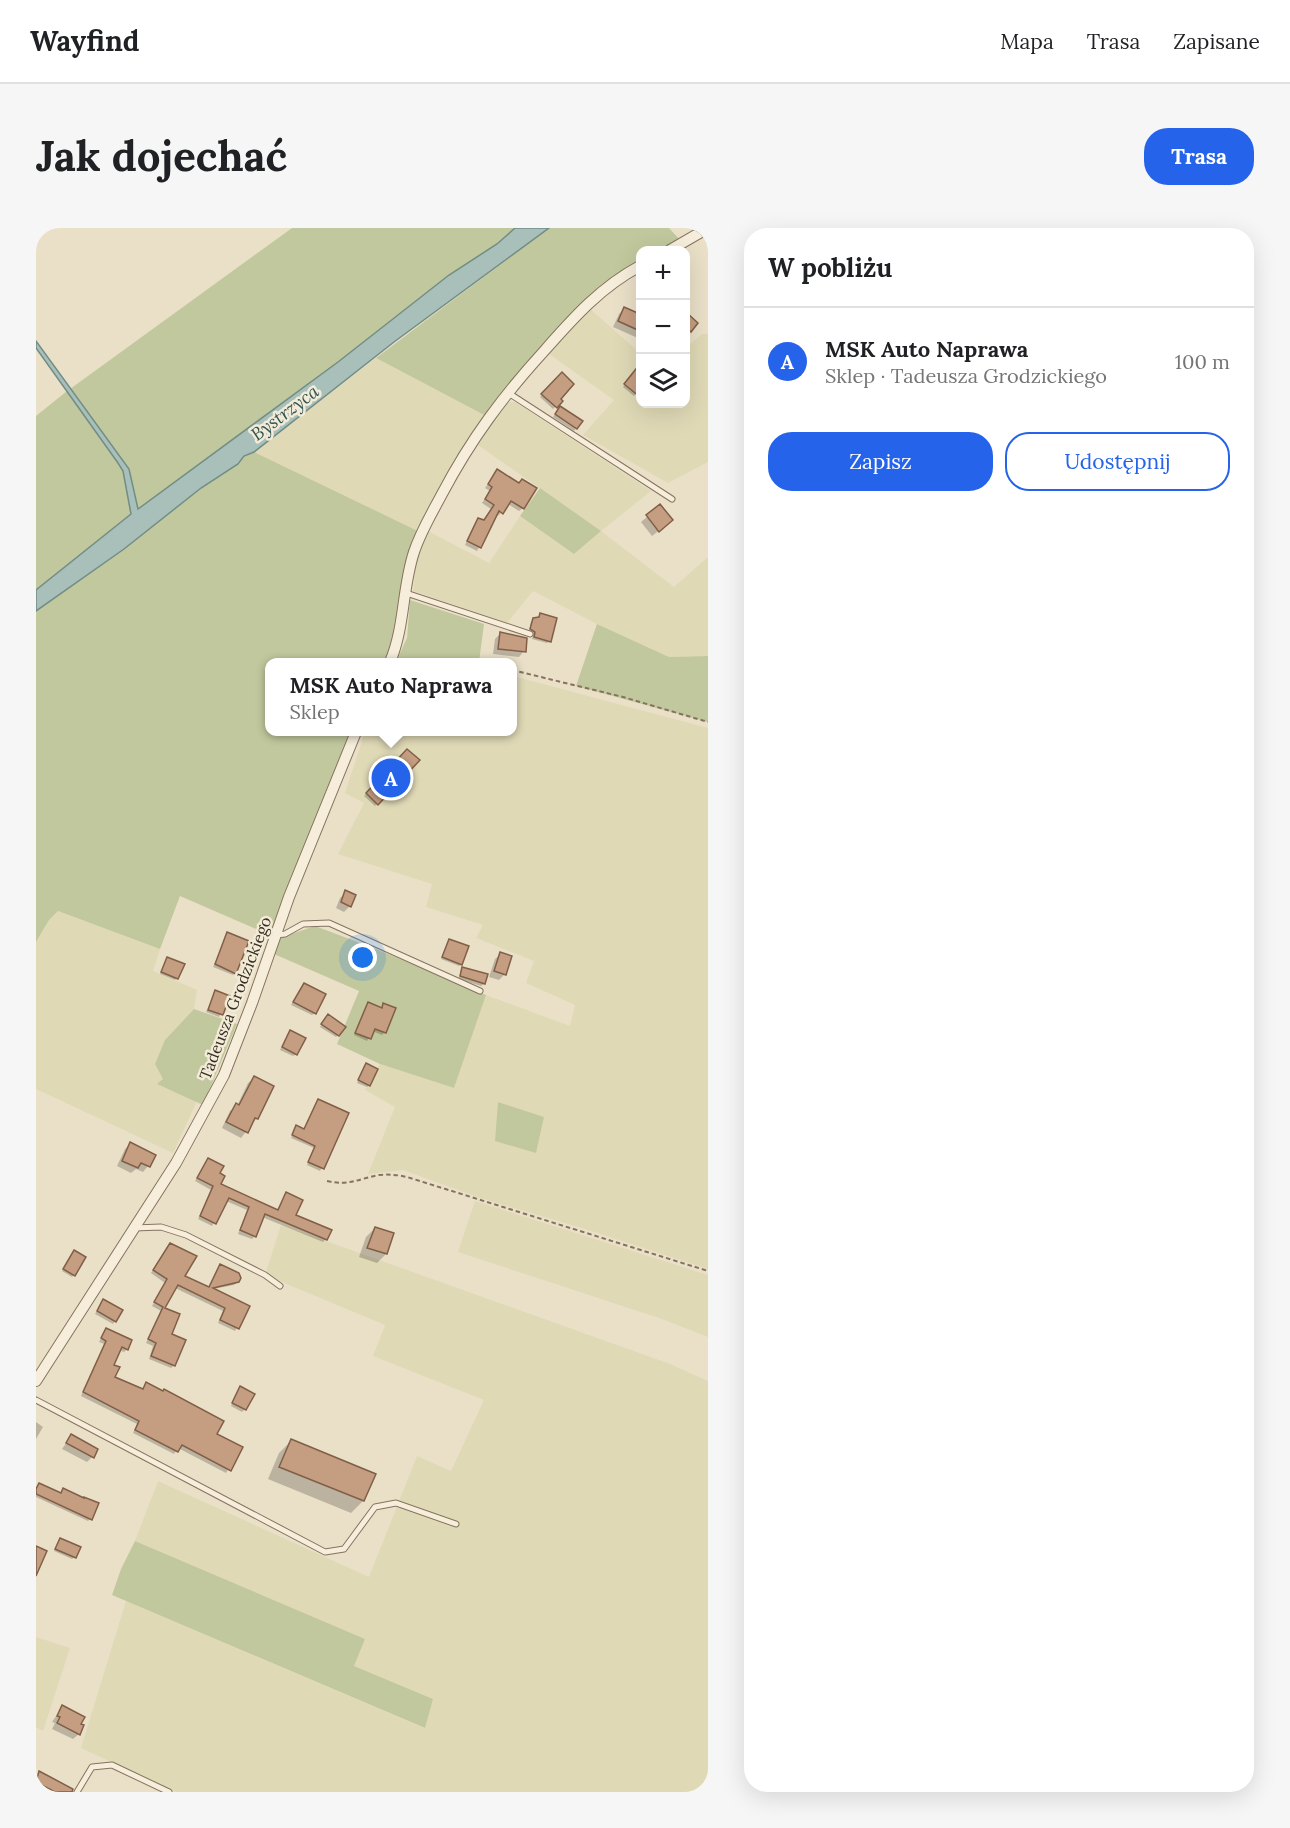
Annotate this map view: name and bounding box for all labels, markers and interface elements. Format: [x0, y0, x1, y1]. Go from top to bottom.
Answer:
text: Wayfind [30, 23, 139, 59]
text: Mapa [1000, 28, 1054, 55]
text: Trasa [1087, 28, 1140, 55]
text: Zapisane [1173, 28, 1260, 55]
button: Trasa [1144, 128, 1254, 185]
text: Jak dojechać [36, 129, 287, 183]
map controls [636, 246, 690, 408]
button: + [636, 246, 690, 300]
text: W pobliżu [768, 251, 892, 284]
button: − [636, 300, 690, 354]
text: MSK Auto Naprawa [825, 335, 1028, 363]
text: A [781, 349, 794, 374]
text: 100 m [1175, 349, 1230, 374]
button: layers [636, 354, 690, 408]
text: Sklep · Tadeusza Grodzickiego [825, 363, 1107, 388]
water label: Bystrzyca [246, 380, 323, 446]
button: Zapisz [768, 432, 993, 491]
button: Udostępnij [1005, 432, 1230, 491]
popup [265, 658, 517, 736]
text: MSK Auto Naprawa [289, 671, 493, 699]
text: Sklep [289, 699, 340, 724]
pin: A [372, 756, 410, 800]
street label: Tadeusza Grodzickiego [195, 914, 275, 1082]
your location [348, 943, 377, 972]

